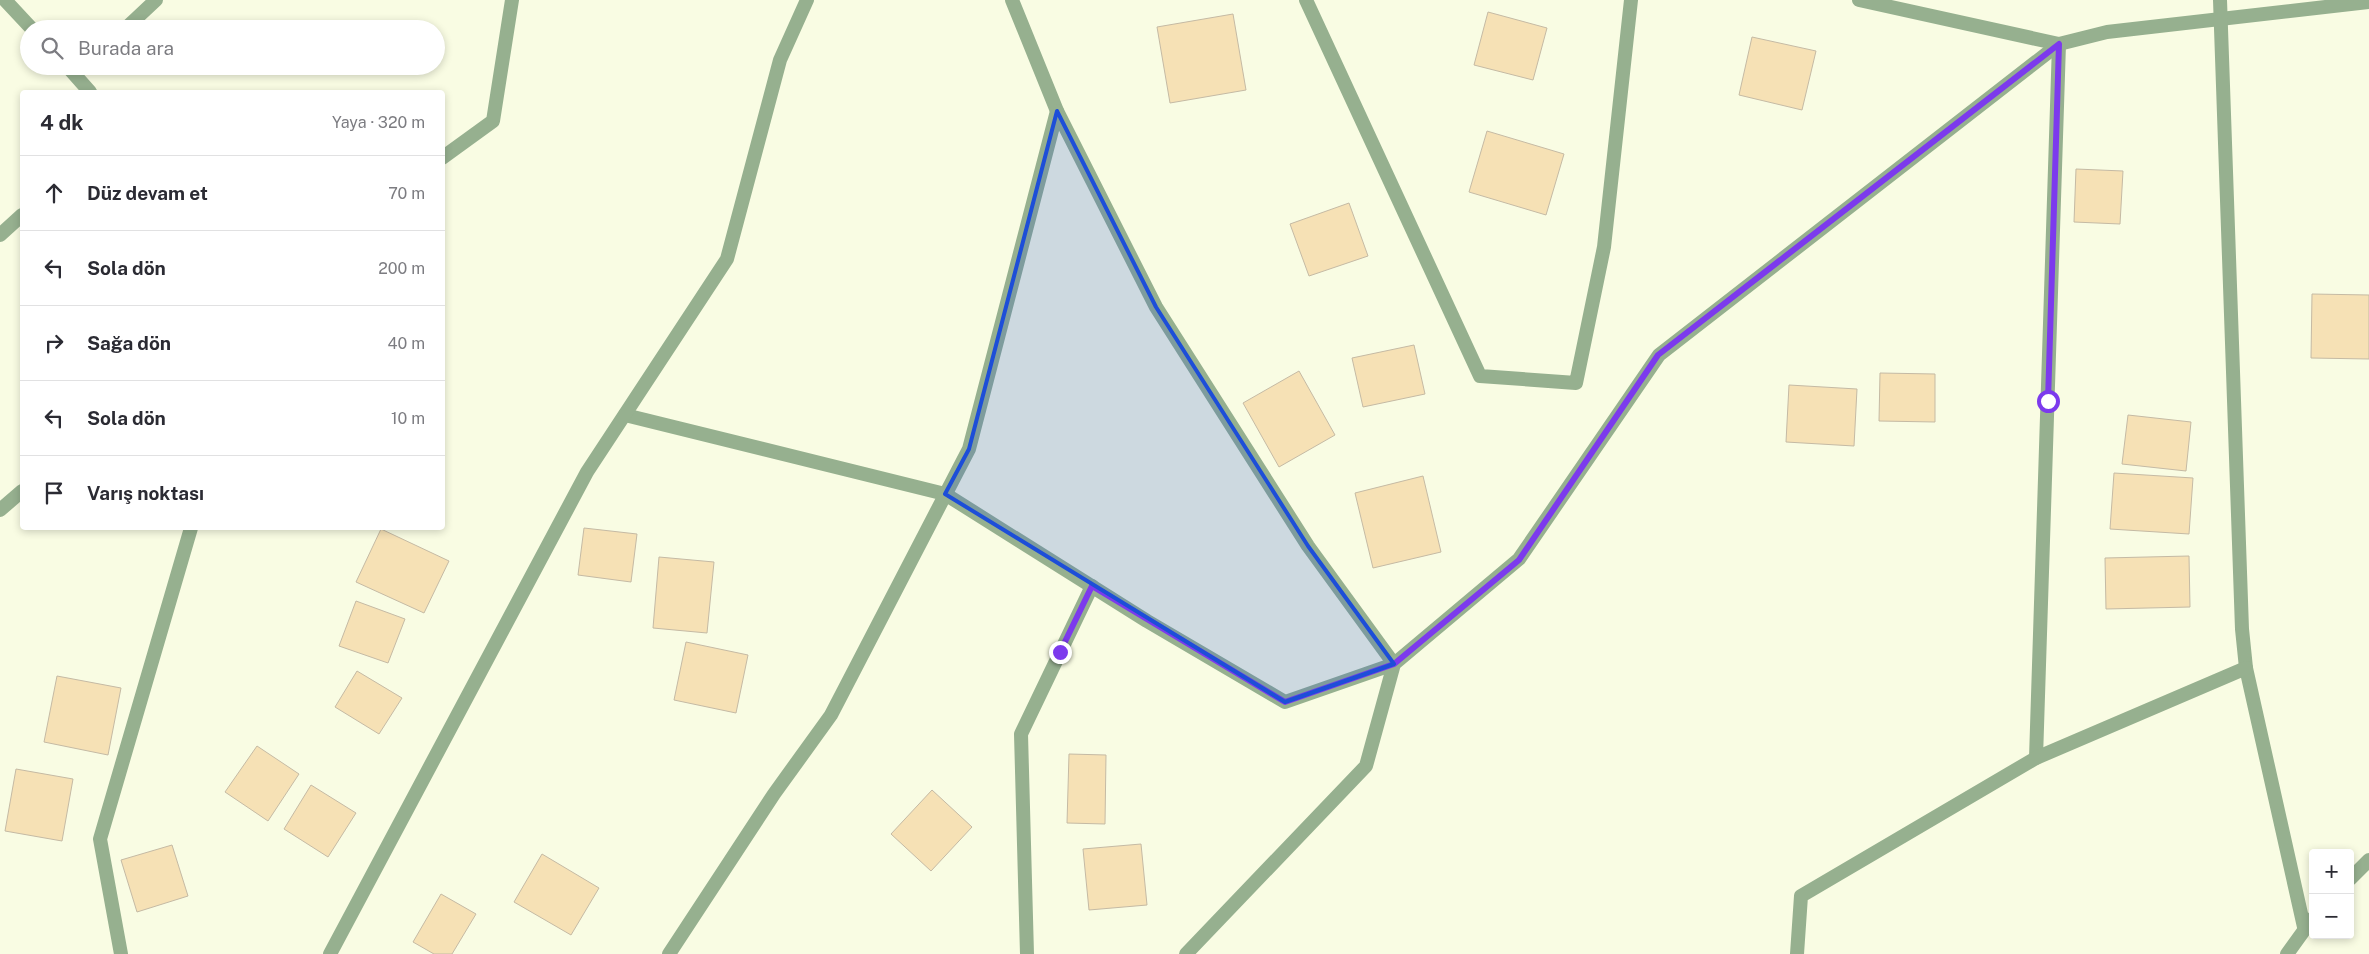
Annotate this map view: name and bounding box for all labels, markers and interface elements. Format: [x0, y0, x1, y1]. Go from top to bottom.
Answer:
search box [20, 20, 445, 75]
icon: search [38, 34, 66, 62]
text: Burada ara [78, 37, 174, 59]
text: 4 dk [40, 110, 83, 135]
text: Yaya · 320 m [332, 113, 425, 132]
icon: ahead [40, 179, 68, 207]
text: Düz devam et [87, 182, 208, 204]
text: 70 m [388, 184, 425, 203]
icon: left [40, 254, 68, 282]
text: Sola dön [87, 257, 166, 279]
text: 200 m [378, 259, 425, 278]
icon: right [40, 329, 68, 357]
text: Sağa dön [87, 332, 171, 354]
text: 40 m [387, 334, 425, 353]
route start [2037, 390, 2060, 413]
icon: left [40, 404, 68, 432]
text: Sola dön [87, 407, 166, 429]
text: 10 m [391, 409, 425, 428]
icon: arrive [40, 479, 68, 507]
text: Varış noktası [87, 482, 204, 504]
route end [1049, 641, 1072, 664]
map controls [2309, 849, 2354, 939]
button: + [2309, 849, 2354, 894]
button: − [2309, 894, 2354, 939]

